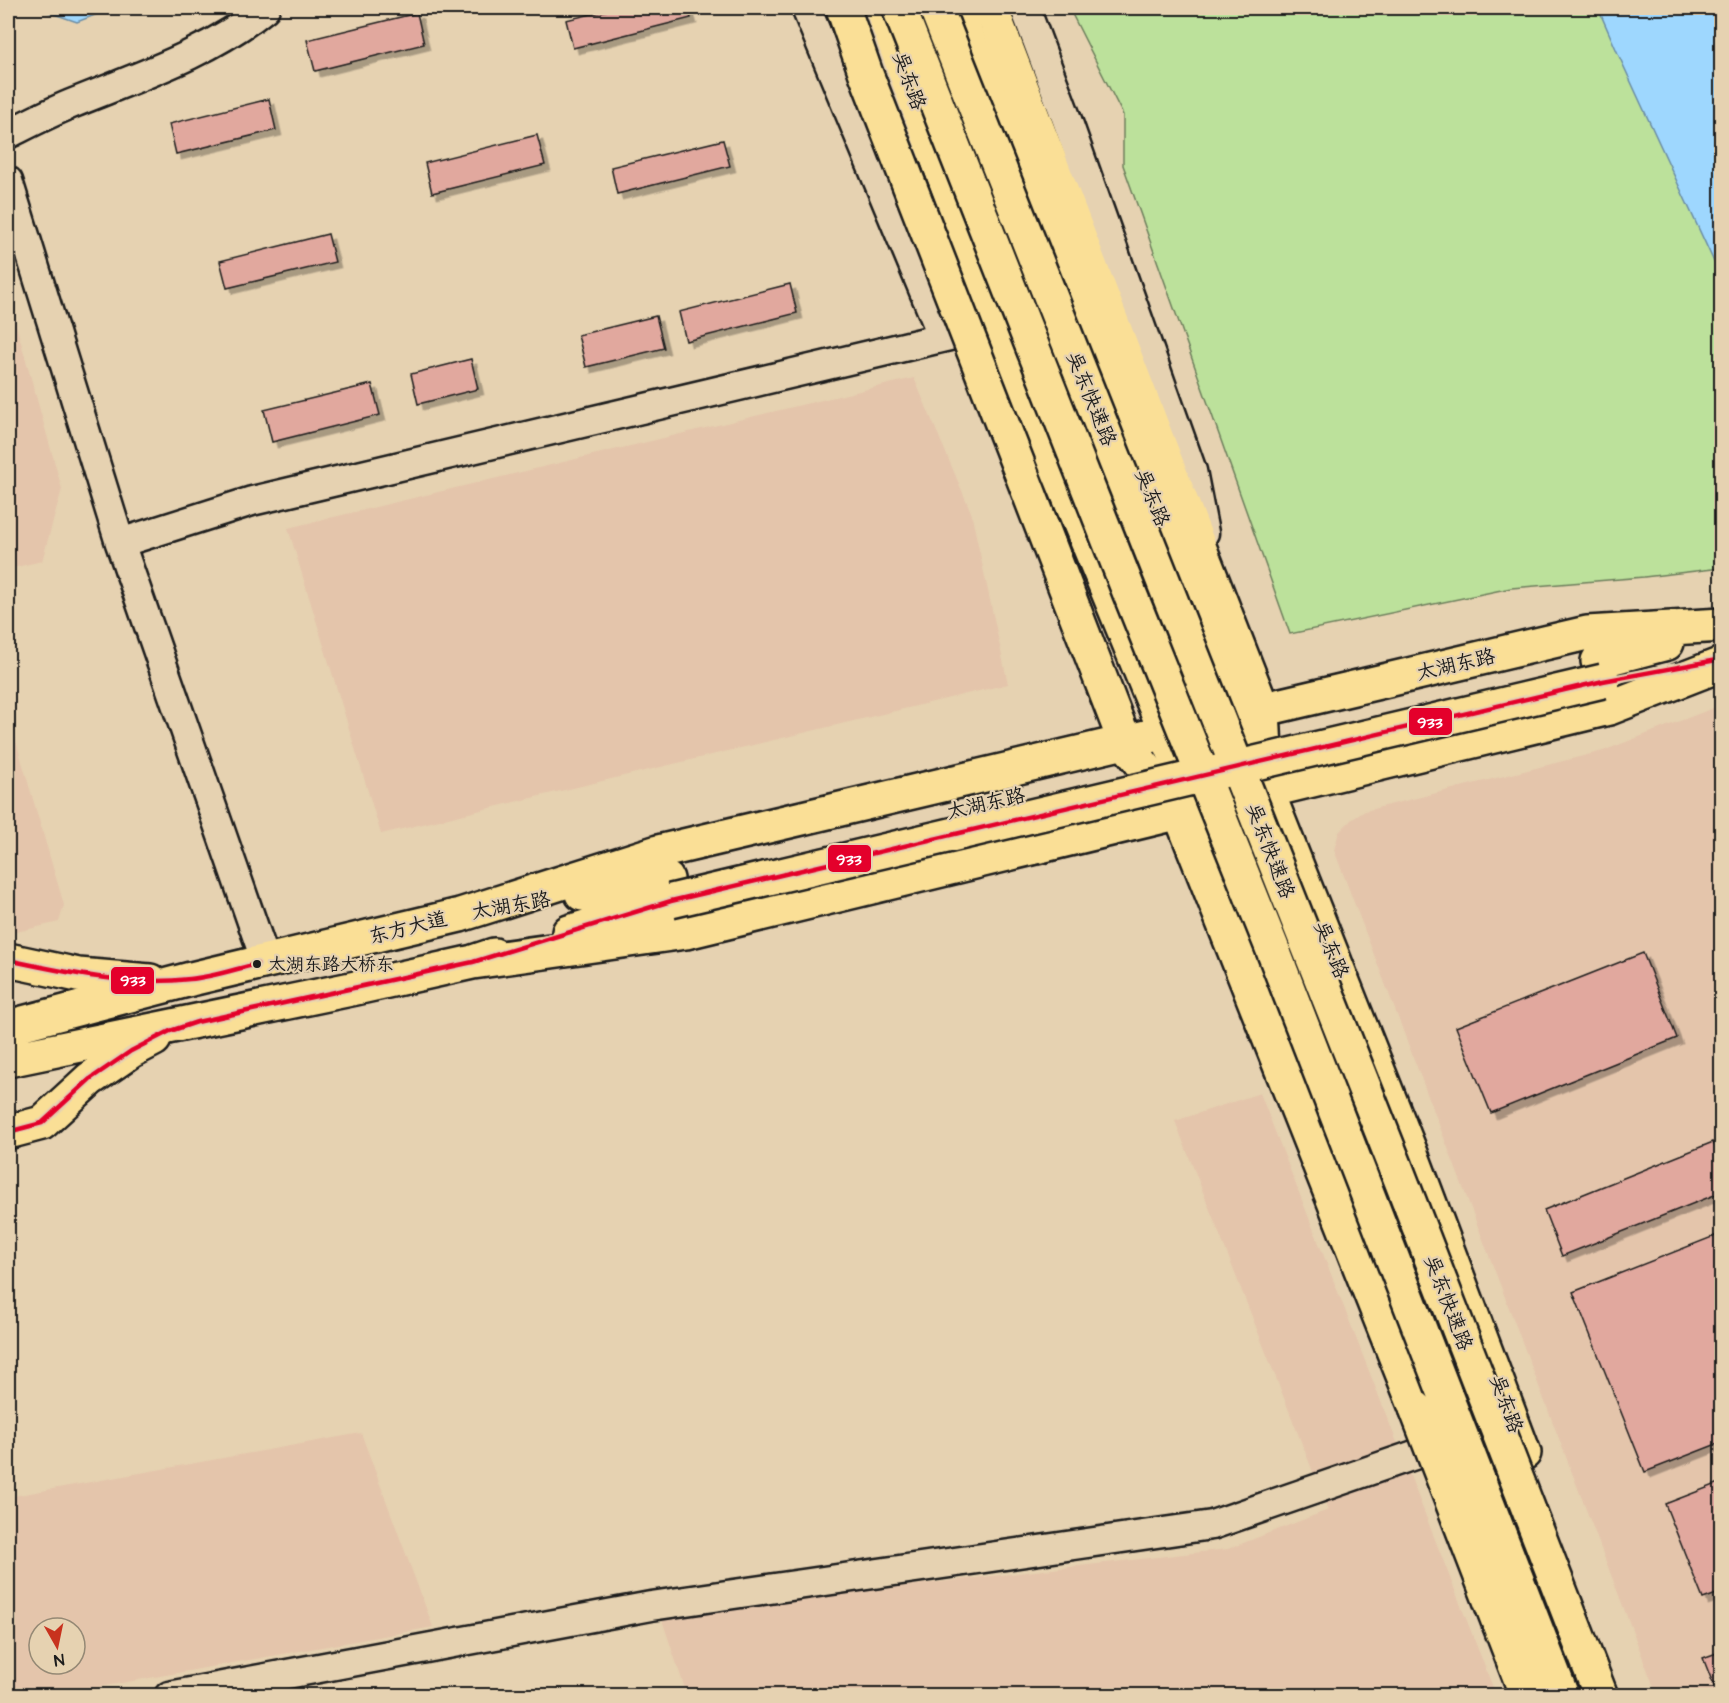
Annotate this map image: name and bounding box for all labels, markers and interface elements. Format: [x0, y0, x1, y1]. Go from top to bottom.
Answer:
street label: 吴东路 [886, 48, 933, 115]
street label: 吴东快速路 [1059, 347, 1123, 452]
street label: 吴东路 [1128, 465, 1177, 532]
street label: 太湖东路 [1414, 642, 1499, 688]
line badge: 933 [1408, 707, 1453, 736]
text: 933 [1417, 712, 1444, 734]
street label: 太湖东路 [944, 781, 1029, 827]
street label: 吴东快速路 [1239, 799, 1301, 904]
line badge: 933 [827, 844, 872, 873]
text: 933 [836, 849, 863, 871]
street label: 太湖东路 [469, 885, 554, 927]
street label: 东方大道 [366, 905, 450, 951]
street label: 吴东路 [1307, 917, 1356, 984]
place label: 太湖东路大桥东 [268, 952, 394, 977]
marker: 太湖东路大桥东 [251, 958, 263, 970]
line badge: 933 [110, 966, 155, 995]
text: 933 [120, 970, 147, 992]
street label: 吴东快速路 [1417, 1251, 1479, 1356]
street label: 吴东路 [1483, 1371, 1530, 1438]
north arrow [27, 1616, 87, 1676]
text: N [53, 1648, 66, 1671]

